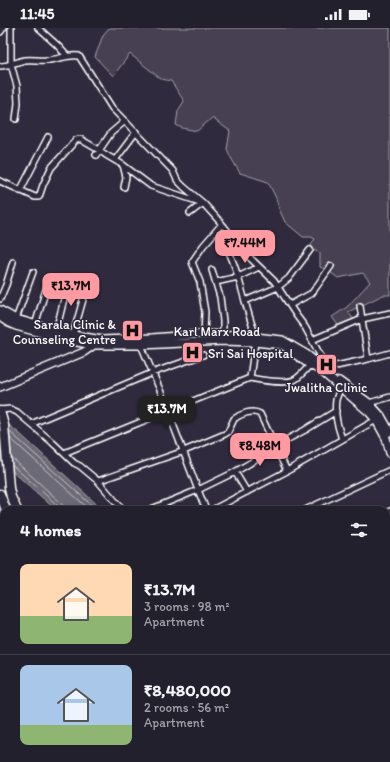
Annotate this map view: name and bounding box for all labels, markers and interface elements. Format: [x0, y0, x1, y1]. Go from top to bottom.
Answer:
text: 11:45 [20, 5, 55, 23]
pin: ₹7.44M [212, 230, 278, 264]
text: ₹7.44M [224, 235, 266, 250]
pin: ₹13.7M [38, 273, 104, 307]
text: ₹13.7M [51, 278, 91, 293]
place label: Sarala Clinic & Counseling Centre [13, 317, 117, 347]
hospital icon: Sarala Clinic & Counseling Centre [119, 318, 145, 344]
street label: Karl Marx Road [174, 324, 260, 339]
hospital icon: Sri Sai Hospital [179, 340, 205, 366]
place label: Sri Sai Hospital [208, 346, 293, 361]
hospital icon: Jwalitha Clinic [313, 352, 339, 378]
place label: Jwalitha Clinic [285, 380, 367, 395]
pin: ₹13.7M [134, 396, 200, 430]
text: ₹13.7M [147, 401, 187, 416]
pin: ₹8.48M [227, 433, 293, 467]
text: ₹8.48M [239, 438, 281, 453]
icon: filters [348, 519, 370, 541]
text: 4 homes [20, 520, 81, 540]
text: ₹13.7M [144, 579, 195, 599]
icon: home [52, 580, 100, 628]
text: 3 rooms · 98 m² [144, 599, 230, 614]
text: Apartment [144, 614, 205, 629]
text: ₹8,480,000 [144, 680, 231, 700]
icon: home [52, 681, 100, 729]
text: 2 rooms · 56 m² [144, 700, 229, 715]
text: Apartment [144, 715, 205, 730]

